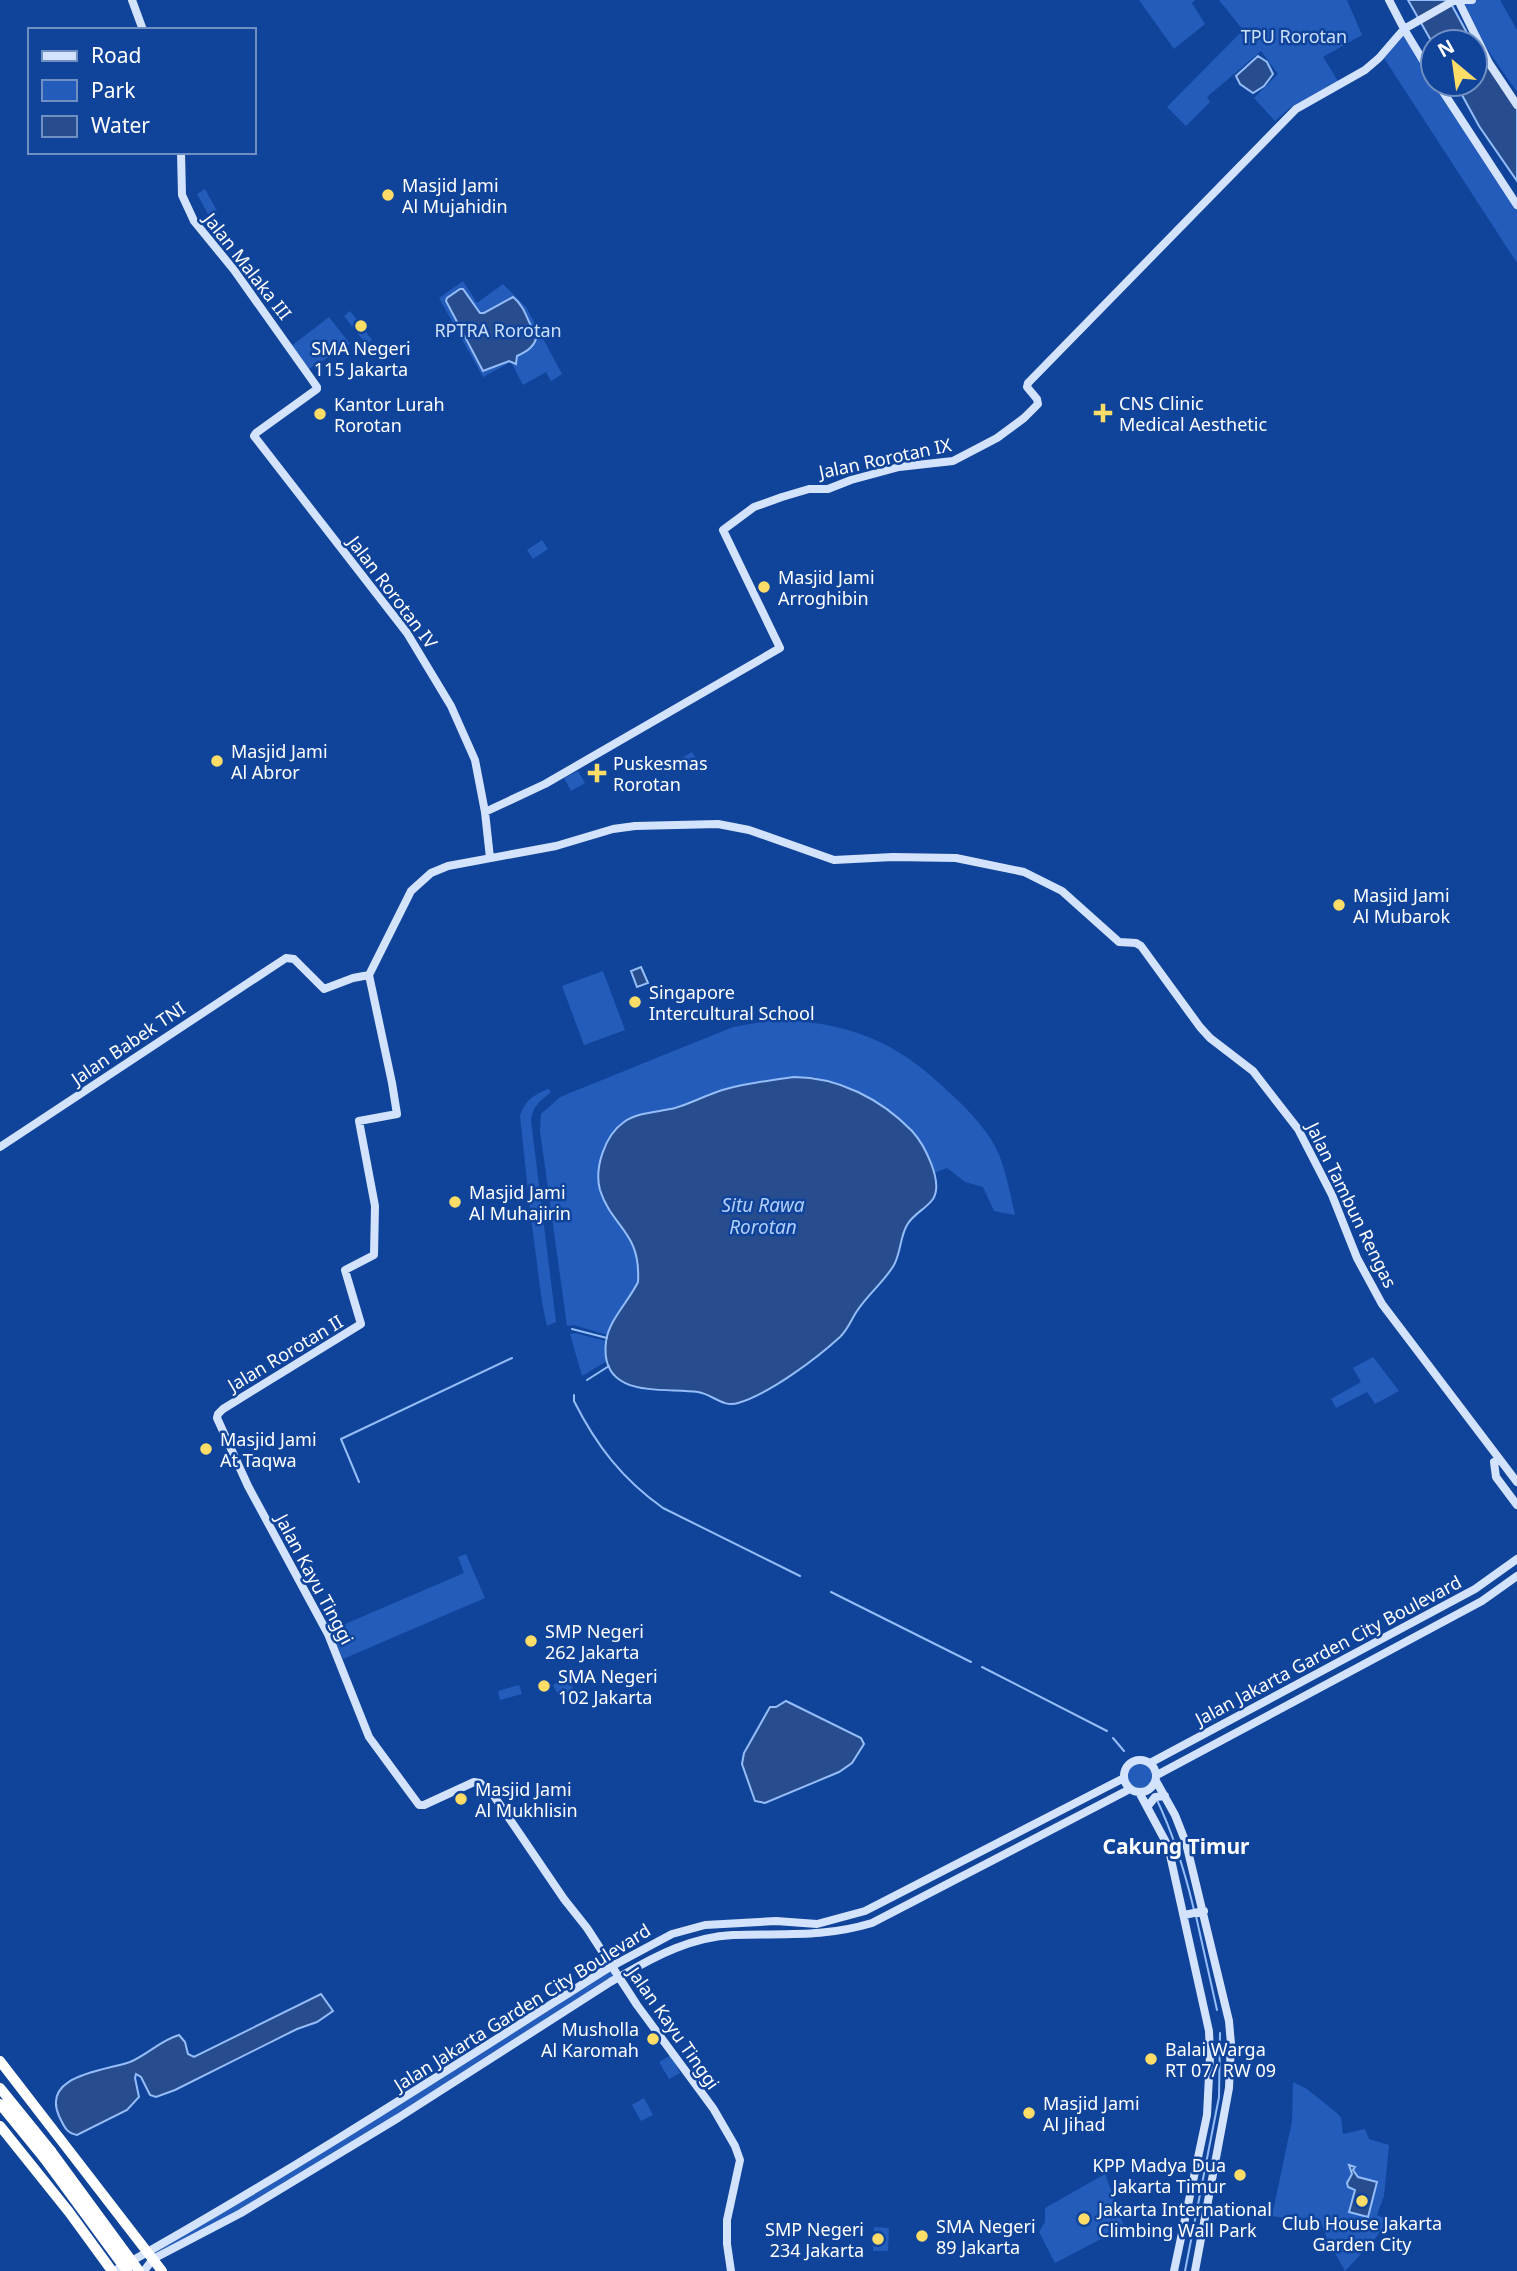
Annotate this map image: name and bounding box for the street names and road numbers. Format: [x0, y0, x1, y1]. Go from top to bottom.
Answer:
street label: Jalan Malaka III [197, 206, 297, 324]
street label: Jalan Rorotan IX [815, 432, 954, 484]
street label: Jalan Rorotan IV [342, 529, 443, 653]
street label: Jalan Babek TNI [65, 996, 190, 1091]
street label: Jalan Tambun Rengas [1301, 1116, 1403, 1292]
street label: Jalan Rorotan II [221, 1309, 347, 1398]
street label: Jalan Kayu Tinggi [270, 1508, 359, 1648]
street label: Jalan Jakarta Garden City Boulevard [1189, 1569, 1465, 1732]
street label: Jalan Jakarta Garden City Boulevard [387, 1918, 655, 2097]
street label: Jalan Kayu Tinggi [622, 1960, 725, 2094]

